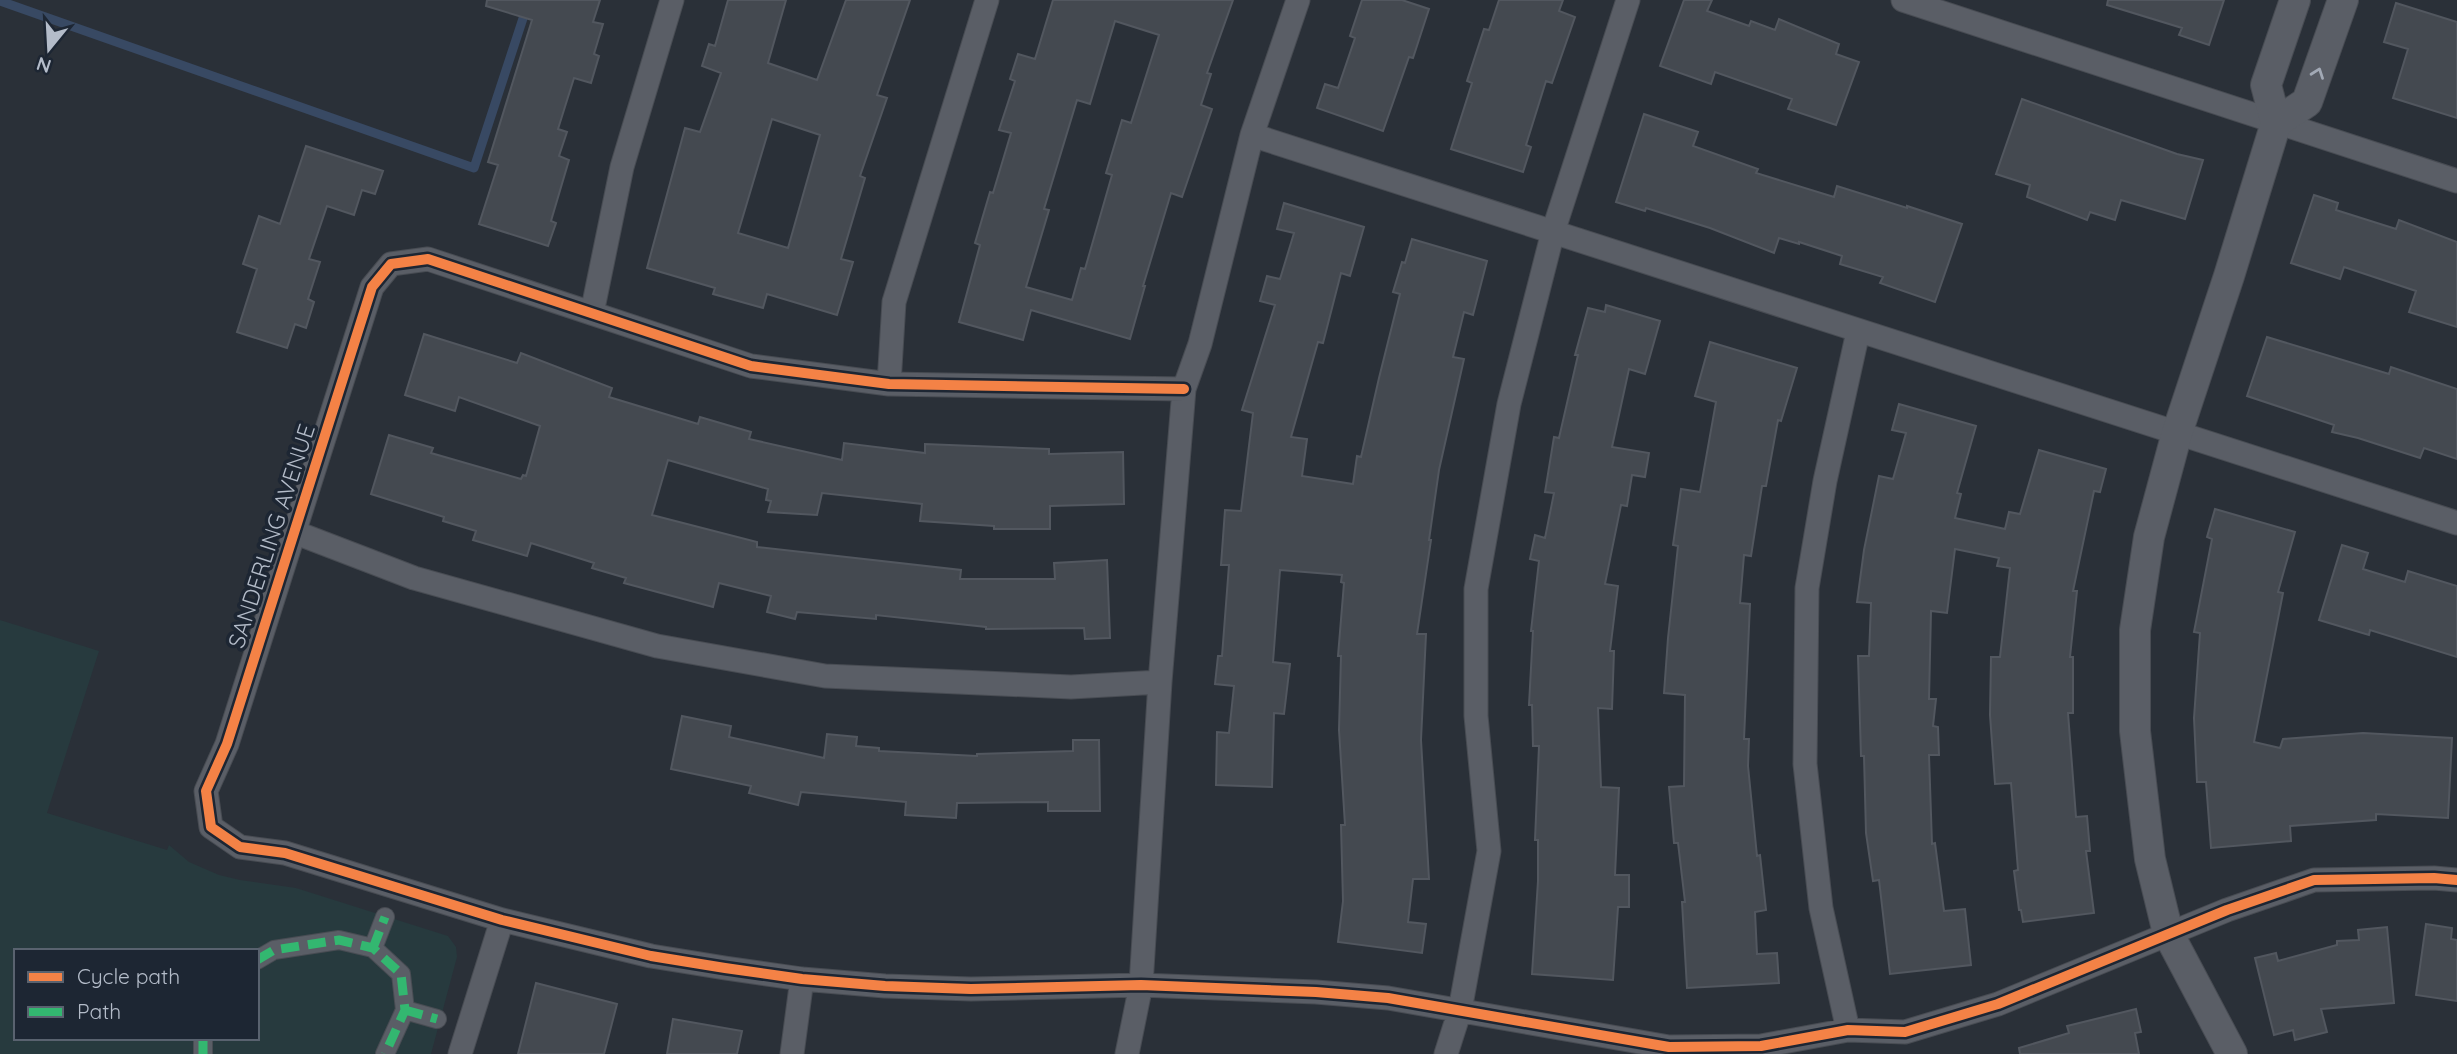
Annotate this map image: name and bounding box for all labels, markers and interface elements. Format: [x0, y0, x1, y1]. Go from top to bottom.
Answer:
north arrow [14, 14, 84, 84]
text: N [33, 52, 54, 79]
one-way arrow [2310, 68, 2324, 80]
street label: SANDERLING AVENUE [221, 420, 321, 652]
legend [14, 949, 259, 1040]
text: Cycle path [77, 963, 180, 989]
text: Path [77, 998, 121, 1024]

